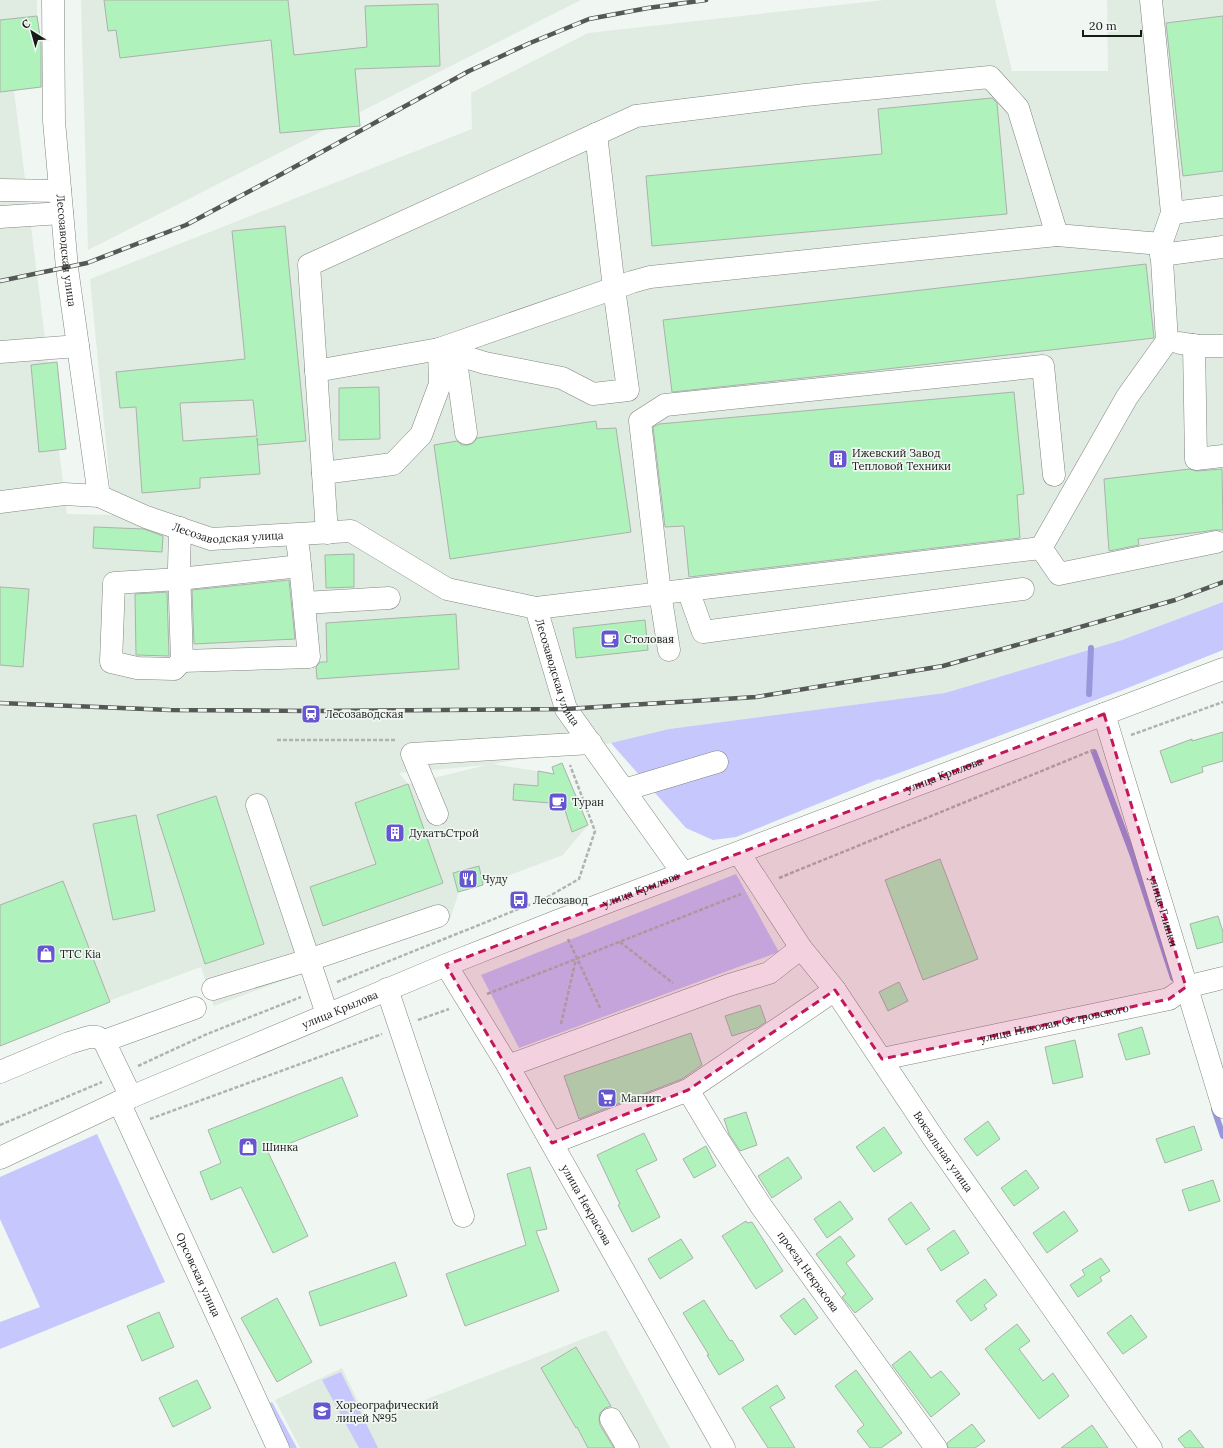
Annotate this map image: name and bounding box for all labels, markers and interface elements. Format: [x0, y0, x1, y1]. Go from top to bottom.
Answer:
north arrow [12, 12, 52, 52]
scale bar [1083, 12, 1141, 38]
text: С [19, 16, 34, 32]
text: 20 m [1089, 18, 1117, 33]
street label: Лесозаводская улица [53, 194, 79, 308]
place label: Ижевский Завод Тепловой Техники [852, 446, 951, 473]
building icon: Ижевский Завод Тепловой Техники [827, 448, 849, 470]
street label: Лесозаводская улица [170, 519, 284, 546]
street label: Лесозаводская улица [532, 617, 583, 729]
cafe icon: Столовая [599, 628, 621, 650]
place label: Столовая [624, 632, 674, 646]
station icon: Лесозаводская [300, 703, 322, 725]
place label: Лесозаводская [325, 707, 403, 721]
street label: улица Крылова [903, 754, 985, 796]
cafe icon: Туран [547, 791, 569, 813]
place label: Туран [572, 795, 604, 809]
building icon: ДукатъСтрой [384, 822, 406, 844]
place label: ДукатъСтрой [409, 826, 479, 840]
restaurant icon: Чуду [457, 868, 479, 890]
street label: улица Крылова [600, 868, 682, 910]
place label: Чуду [482, 872, 508, 886]
street label: улица Глинки [1146, 874, 1181, 949]
bus stop icon: Лесозавод [508, 889, 530, 911]
place label: Лесозавод [533, 893, 588, 907]
shop icon: ТТС Kia [35, 943, 57, 965]
place label: ТТС Kia [60, 947, 101, 961]
street label: улица Крылова [300, 987, 380, 1032]
street label: улица Николая Островского [979, 1001, 1130, 1045]
supermarket icon: Магнит [596, 1087, 618, 1109]
place label: Магнит [621, 1091, 661, 1105]
street label: Вокзальная улица [910, 1109, 976, 1195]
shop icon: Шинка [237, 1136, 259, 1158]
place label: Шинка [262, 1140, 299, 1154]
street label: улица Некрасова [558, 1162, 615, 1248]
street label: проезд Некрасова [775, 1228, 843, 1315]
street label: Орсовская улица [173, 1230, 224, 1319]
place label: Хореографический лицей №95 [336, 1398, 439, 1425]
school or university icon: Хореографический лицей №95 [311, 1400, 333, 1422]

